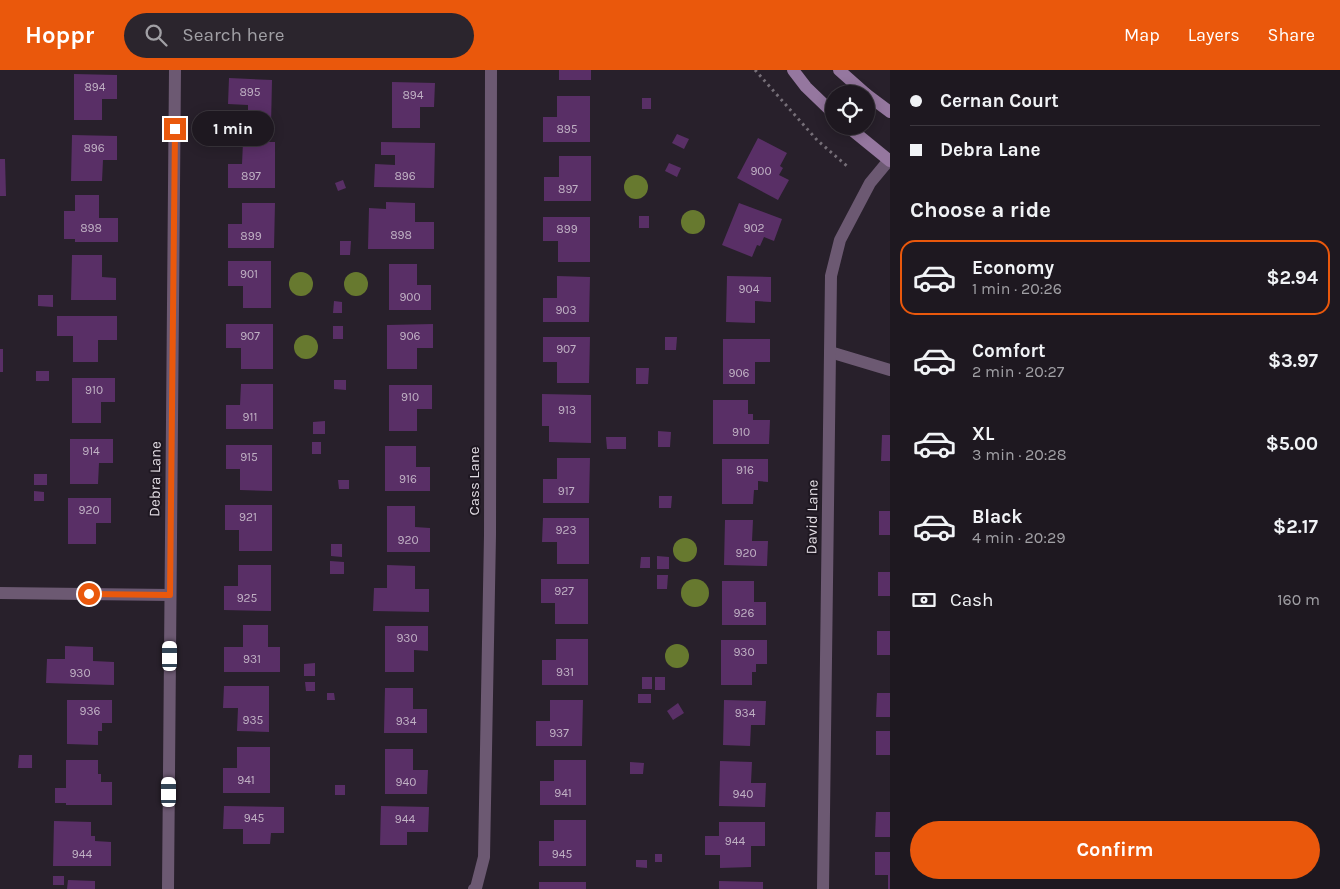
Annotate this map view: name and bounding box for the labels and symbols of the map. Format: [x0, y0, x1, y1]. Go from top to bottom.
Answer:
house number: 894 [84, 80, 106, 94]
house number: 895 [239, 85, 261, 99]
house number: 894 [402, 88, 424, 102]
callout: 1 min [192, 112, 275, 146]
route end [164, 118, 186, 140]
house number: 895 [556, 122, 578, 136]
house number: 896 [83, 141, 105, 155]
house number: 900 [750, 164, 772, 178]
house number: 897 [241, 169, 261, 183]
house number: 896 [394, 169, 416, 183]
house number: 897 [558, 182, 578, 196]
house number: 898 [80, 221, 102, 235]
house number: 902 [743, 221, 765, 235]
house number: 899 [556, 222, 578, 236]
house number: 898 [390, 228, 412, 242]
house number: 899 [240, 229, 262, 243]
house number: 901 [240, 267, 258, 281]
house number: 904 [739, 282, 760, 296]
house number: 900 [399, 290, 421, 304]
house number: 903 [555, 303, 577, 317]
house number: 907 [240, 329, 260, 343]
house number: 906 [400, 329, 421, 343]
house number: 907 [556, 342, 576, 356]
house number: 906 [729, 366, 750, 380]
house number: 910 [85, 383, 103, 397]
house number: 910 [401, 390, 419, 404]
house number: 913 [558, 403, 576, 417]
house number: 911 [243, 410, 257, 424]
house number: 910 [732, 425, 750, 439]
street label: Debra Lane [145, 441, 165, 517]
house number: 914 [82, 444, 100, 458]
street label: Cass Lane [465, 447, 483, 515]
house number: 915 [240, 450, 258, 464]
house number: 916 [736, 463, 754, 477]
house number: 916 [399, 472, 417, 486]
street label: David Lane [802, 480, 822, 554]
house number: 917 [558, 484, 575, 498]
house number: 920 [78, 503, 100, 517]
house number: 921 [239, 510, 257, 524]
house number: 923 [555, 523, 577, 537]
house number: 920 [397, 533, 419, 547]
house number: 920 [735, 546, 757, 560]
route start [78, 583, 100, 605]
house number: 927 [554, 584, 574, 598]
house number: 925 [237, 591, 258, 605]
house number: 926 [734, 606, 755, 620]
house number: 930 [396, 631, 418, 645]
car [162, 641, 177, 671]
house number: 930 [733, 645, 755, 659]
house number: 931 [243, 652, 261, 666]
house number: 931 [556, 665, 574, 679]
house number: 930 [69, 666, 91, 680]
house number: 936 [80, 704, 101, 718]
house number: 934 [735, 706, 756, 720]
house number: 935 [243, 713, 264, 727]
house number: 934 [396, 714, 417, 728]
house number: 937 [549, 726, 569, 740]
house number: 941 [237, 773, 255, 787]
house number: 940 [396, 775, 416, 789]
car [161, 777, 176, 807]
house number: 941 [554, 786, 572, 800]
house number: 940 [733, 787, 753, 801]
house number: 945 [244, 811, 264, 825]
house number: 944 [395, 812, 415, 826]
house number: 944 [725, 834, 745, 848]
house number: 944 [72, 847, 92, 861]
house number: 945 [552, 847, 572, 861]

